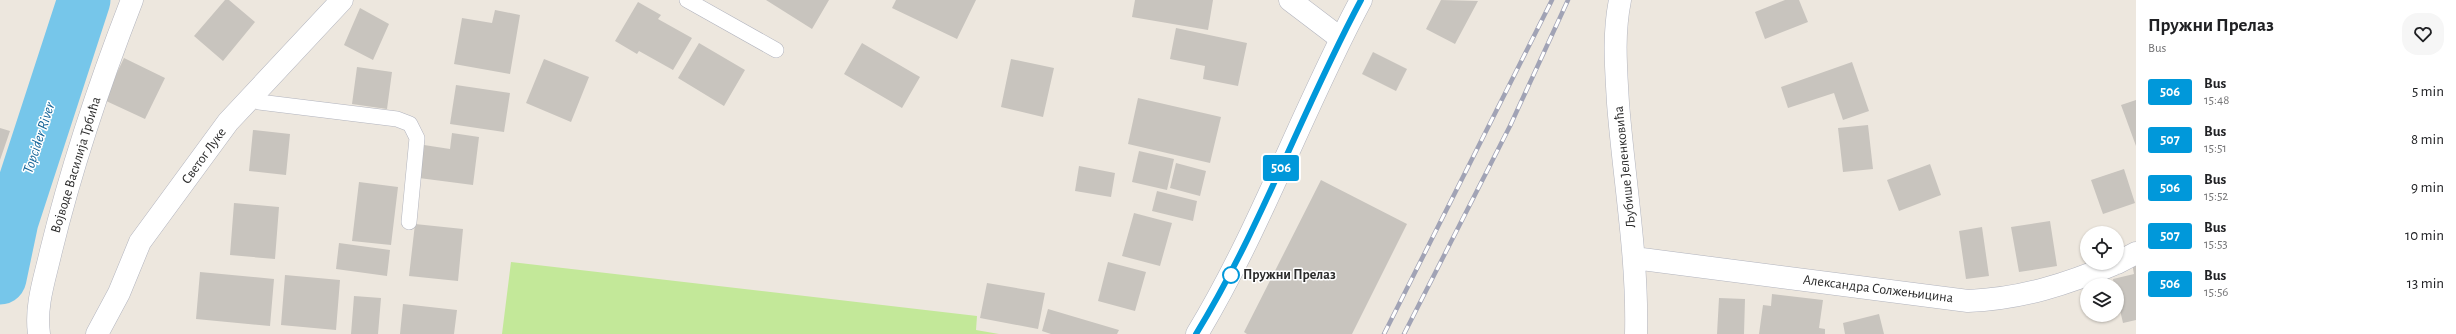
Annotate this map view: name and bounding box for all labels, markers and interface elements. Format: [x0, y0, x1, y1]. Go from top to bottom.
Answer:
button: heart [2402, 13, 2444, 55]
text: Пружни Прелаз [2148, 16, 2274, 35]
text: Bus [2148, 42, 2166, 55]
text: Bus [2204, 76, 2226, 91]
text: 5 min [2412, 84, 2444, 99]
text: 506 [2160, 85, 2180, 99]
text: 15:48 [2204, 94, 2229, 107]
street label: Војводе Василија Трбића [49, 95, 104, 235]
water label: Topcider River [20, 99, 58, 176]
street label: Љубише Јеленковића [1612, 105, 1638, 229]
text: Bus [2204, 124, 2226, 139]
street label: Светог Луке [179, 125, 229, 187]
text: 8 min [2411, 132, 2444, 147]
text: 507 [2160, 133, 2180, 147]
text: 15:51 [2204, 142, 2227, 155]
line badge: 506 [1258, 155, 1304, 181]
text: 506 [1271, 161, 1291, 175]
text: Bus [2204, 172, 2226, 187]
text: 9 min [2411, 180, 2444, 195]
text: 506 [2160, 181, 2180, 195]
text: 15:52 [2204, 190, 2228, 203]
text: Bus [2204, 220, 2226, 235]
map controls [2080, 226, 2124, 322]
button: locate [2080, 226, 2124, 270]
text: 10 min [2405, 228, 2444, 243]
text: 507 [2160, 229, 2180, 243]
text: 15:53 [2204, 238, 2228, 251]
marker: Пружни Прелаз [1222, 266, 1240, 284]
place label: Пружни Прелаз [1243, 268, 1336, 282]
text: Bus [2204, 268, 2226, 283]
street label: Александра Солжењицина [1802, 273, 1955, 305]
text: 13 min [2407, 276, 2444, 291]
text: 506 [2160, 277, 2180, 291]
button: layers [2080, 278, 2124, 322]
text: 15:56 [2204, 286, 2228, 299]

